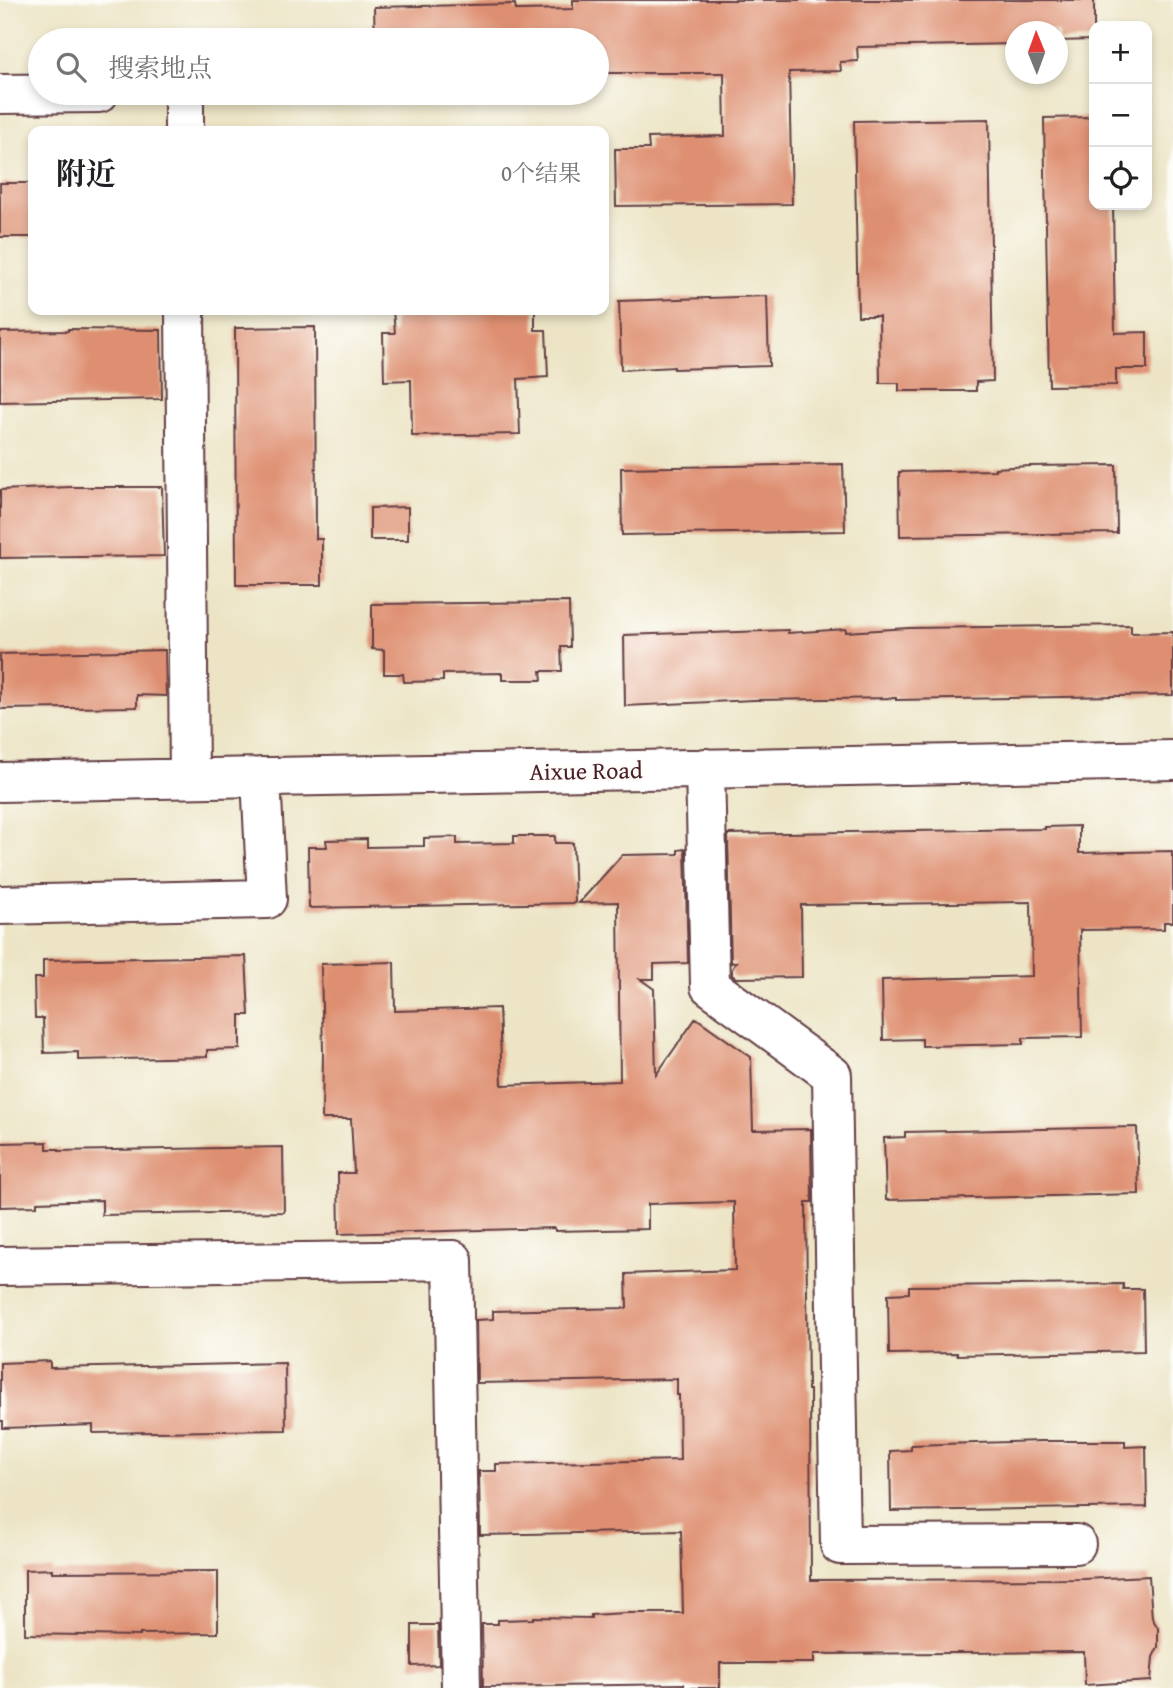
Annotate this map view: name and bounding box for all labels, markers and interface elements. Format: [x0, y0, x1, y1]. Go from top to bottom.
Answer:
north arrow [1005, 21, 1068, 84]
map controls [1089, 21, 1152, 210]
button: + [1089, 21, 1152, 84]
search box [28, 28, 609, 105]
icon: search [52, 48, 90, 86]
text: 搜索地点 [108, 48, 212, 87]
button: − [1089, 84, 1152, 147]
button: locate [1089, 147, 1152, 210]
text: 附近 [56, 151, 116, 195]
text: 0个结果 [501, 156, 581, 189]
street label: Aixue Road [529, 752, 643, 789]

